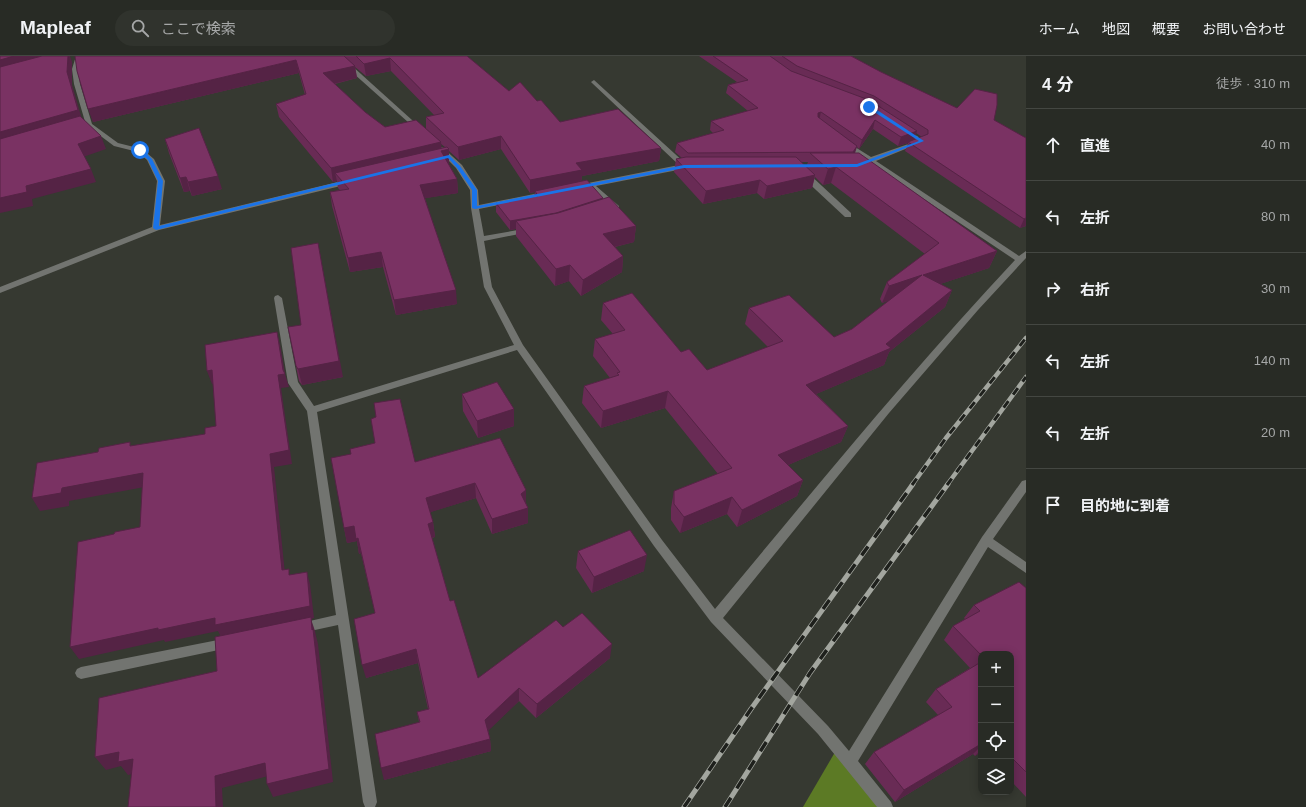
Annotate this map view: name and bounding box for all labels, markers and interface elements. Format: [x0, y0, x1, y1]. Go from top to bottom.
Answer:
search box [115, 10, 395, 46]
text: Mapleaf [20, 17, 91, 38]
icon: search [129, 17, 151, 39]
text: ここで検索 [161, 20, 236, 37]
text: ホーム [1038, 21, 1080, 37]
text: 地図 [1102, 21, 1130, 37]
text: 概要 [1152, 21, 1180, 37]
text: お問い合わせ [1202, 21, 1286, 37]
text: 4 分 [1042, 75, 1073, 94]
text: 徒歩 · 310 m [1216, 76, 1290, 91]
route end [860, 98, 878, 116]
icon: ahead [1042, 134, 1064, 156]
text: 直進 [1080, 137, 1110, 154]
text: 40 m [1261, 137, 1290, 152]
route start [131, 141, 149, 159]
icon: left [1042, 206, 1064, 228]
text: 左折 [1080, 209, 1110, 226]
text: 80 m [1261, 209, 1290, 224]
icon: right [1042, 278, 1064, 300]
text: 右折 [1080, 281, 1110, 298]
text: 30 m [1261, 281, 1290, 296]
icon: left [1042, 350, 1064, 372]
text: 左折 [1080, 353, 1110, 370]
text: 140 m [1254, 353, 1290, 368]
icon: left [1042, 422, 1064, 444]
text: 左折 [1080, 425, 1110, 442]
text: 20 m [1261, 425, 1290, 440]
icon: arrive [1042, 494, 1064, 516]
text: 目的地に到着 [1080, 497, 1170, 514]
map controls [978, 651, 1014, 795]
button: + [978, 651, 1014, 687]
button: − [978, 687, 1014, 723]
button: locate [978, 723, 1014, 759]
button: layers [978, 759, 1014, 795]

